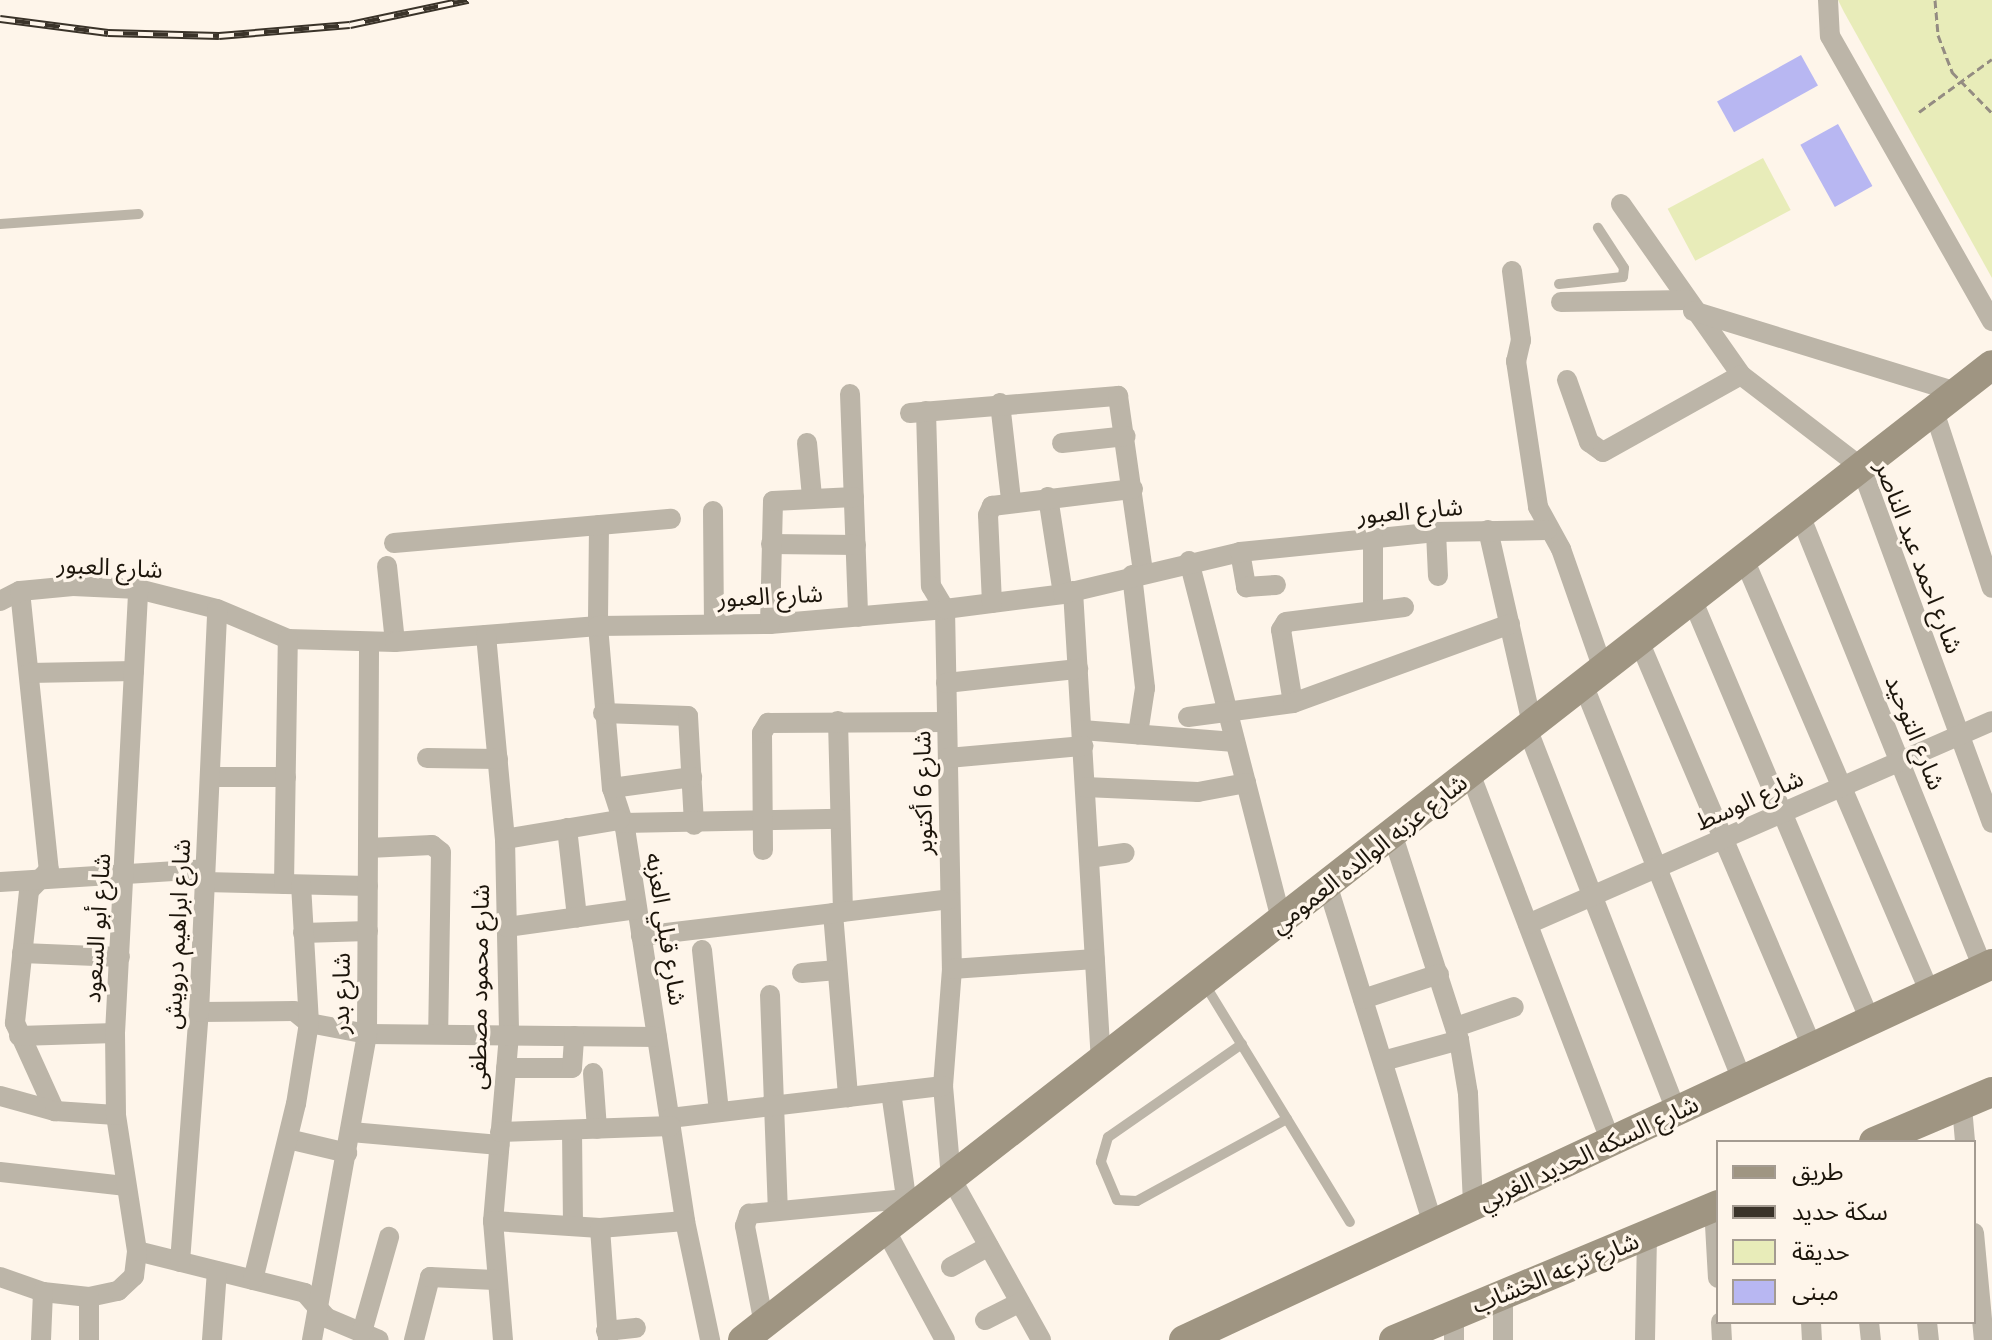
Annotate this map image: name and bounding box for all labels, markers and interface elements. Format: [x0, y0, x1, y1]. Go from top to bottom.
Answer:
street label: شارع احمد عبد الناصر [1870, 457, 1970, 657]
street label: شارع العبور [1356, 491, 1464, 529]
street label: شارع العبور [56, 549, 164, 583]
street label: شارع العبور [716, 578, 824, 612]
street label: شارع التوحيد [1880, 670, 1952, 794]
street label: شارع 6 أكتوبر [907, 730, 937, 856]
street label: شارع الوسط [1691, 762, 1807, 836]
street label: شارع عزبه الوالده العمومي [1264, 767, 1472, 939]
street label: شارع ابراهيم درويش [157, 838, 195, 1030]
street label: شارع قبلي العزبه [641, 850, 693, 1008]
street label: شارع أبو السعود [76, 852, 116, 1004]
street label: شارع محمود مصطفى [462, 884, 494, 1090]
street label: شارع بدر [325, 952, 355, 1034]
street label: شارع السكه الحديد الغربي [1474, 1088, 1702, 1216]
legend [1716, 1140, 1976, 1324]
text: طريق [1792, 1154, 1844, 1187]
text: سكة حديد [1792, 1194, 1888, 1227]
street label: شارع ترعه الخشاب [1467, 1225, 1643, 1319]
text: حديقة [1792, 1234, 1850, 1267]
text: مبنى [1792, 1274, 1839, 1307]

